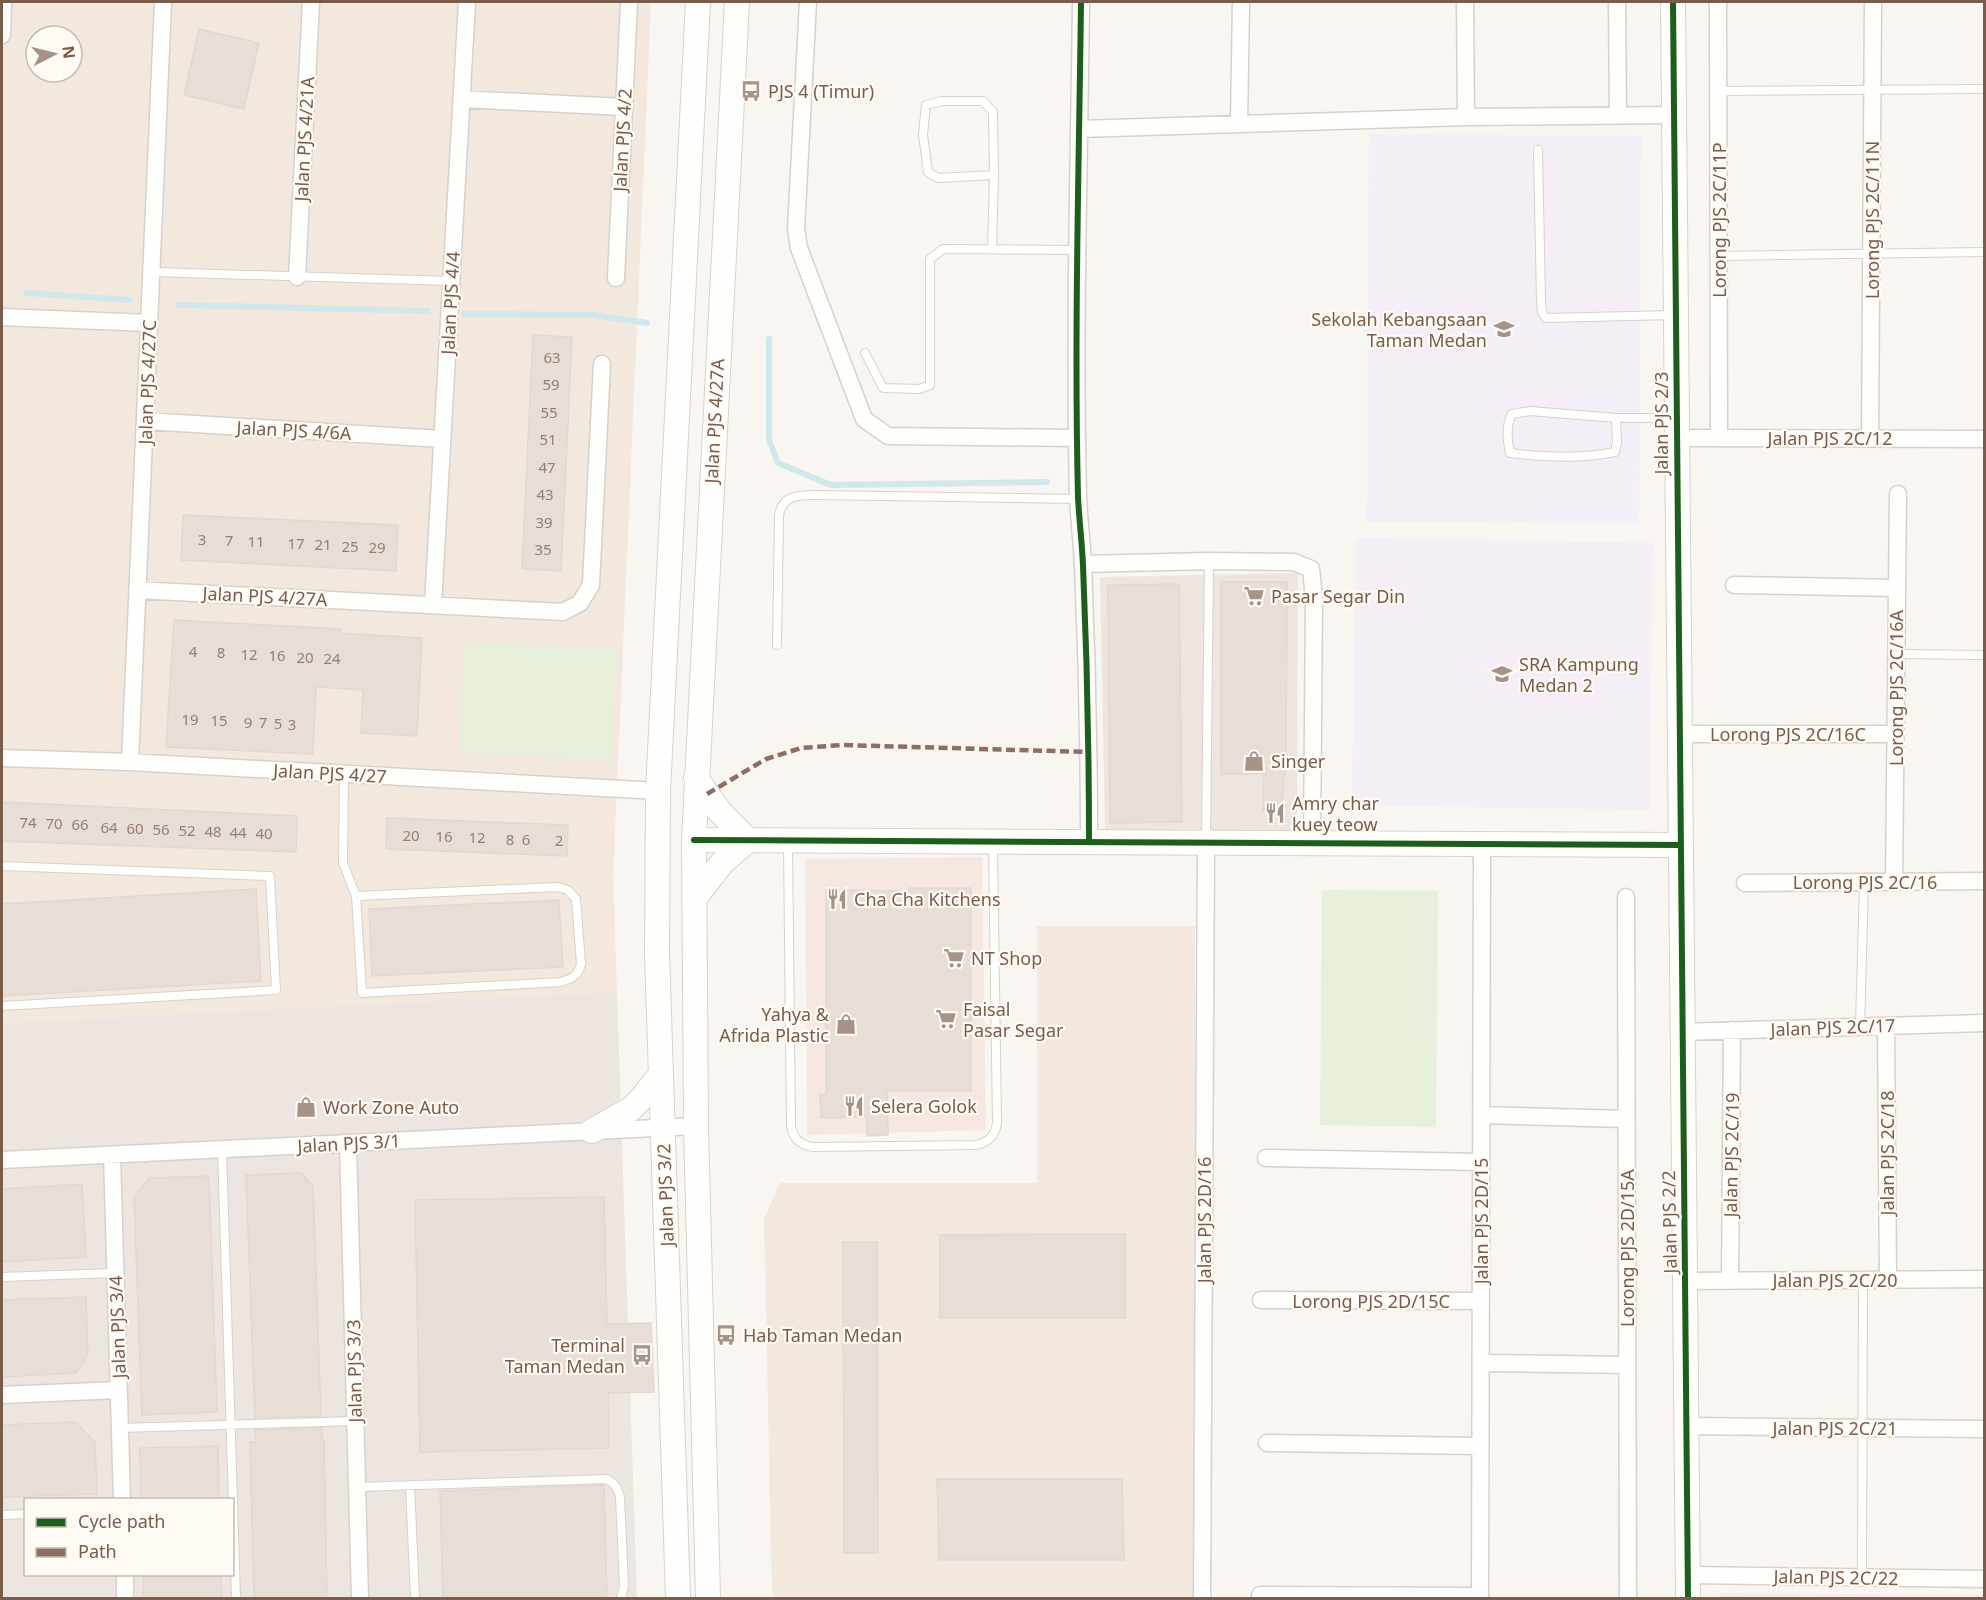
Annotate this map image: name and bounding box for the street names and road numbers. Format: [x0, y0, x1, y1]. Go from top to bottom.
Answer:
street label: Jalan PJS 4/21A [289, 75, 319, 204]
street label: Jalan PJS 4/2 [607, 88, 637, 194]
street label: Lorong PJS 2C/11N [1860, 141, 1884, 299]
street label: Lorong PJS 2C/11P [1707, 142, 1731, 298]
street label: Jalan PJS 4/4 [435, 251, 465, 357]
street label: Jalan PJS 4/27C [133, 319, 161, 447]
street label: Jalan PJS 4/27A [699, 357, 729, 486]
street label: Jalan PJS 2/3 [1649, 371, 1673, 477]
street label: Jalan PJS 4/6A [234, 415, 352, 445]
street label: Jalan PJS 2C/12 [1766, 426, 1892, 450]
street label: Jalan PJS 4/27A [200, 581, 329, 611]
street label: Lorong PJS 2C/16A [1884, 610, 1908, 766]
street label: Lorong PJS 2C/16C [1710, 722, 1866, 746]
street label: Jalan PJS 4/27 [271, 758, 387, 788]
street label: Lorong PJS 2C/16 [1793, 870, 1937, 894]
street label: Jalan PJS 2C/17 [1768, 1013, 1896, 1041]
street label: Jalan PJS 2C/18 [1875, 1091, 1899, 1217]
street label: Jalan PJS 2C/19 [1718, 1092, 1744, 1220]
street label: Jalan PJS 3/1 [295, 1128, 401, 1158]
street label: Jalan PJS 3/2 [651, 1143, 679, 1249]
street label: Jalan PJS 2D/16 [1192, 1157, 1216, 1285]
street label: Jalan PJS 2D/15 [1469, 1158, 1493, 1286]
street label: Lorong PJS 2D/15A [1615, 1169, 1639, 1327]
street label: Jalan PJS 2/2 [1656, 1170, 1682, 1276]
street label: Jalan PJS 2C/20 [1771, 1268, 1897, 1292]
street label: Jalan PJS 3/4 [103, 1275, 131, 1381]
street label: Lorong PJS 2D/15C [1292, 1289, 1450, 1313]
street label: Jalan PJS 3/3 [341, 1319, 367, 1425]
street label: Jalan PJS 2C/21 [1771, 1416, 1897, 1440]
street label: Jalan PJS 2C/22 [1771, 1564, 1899, 1590]

